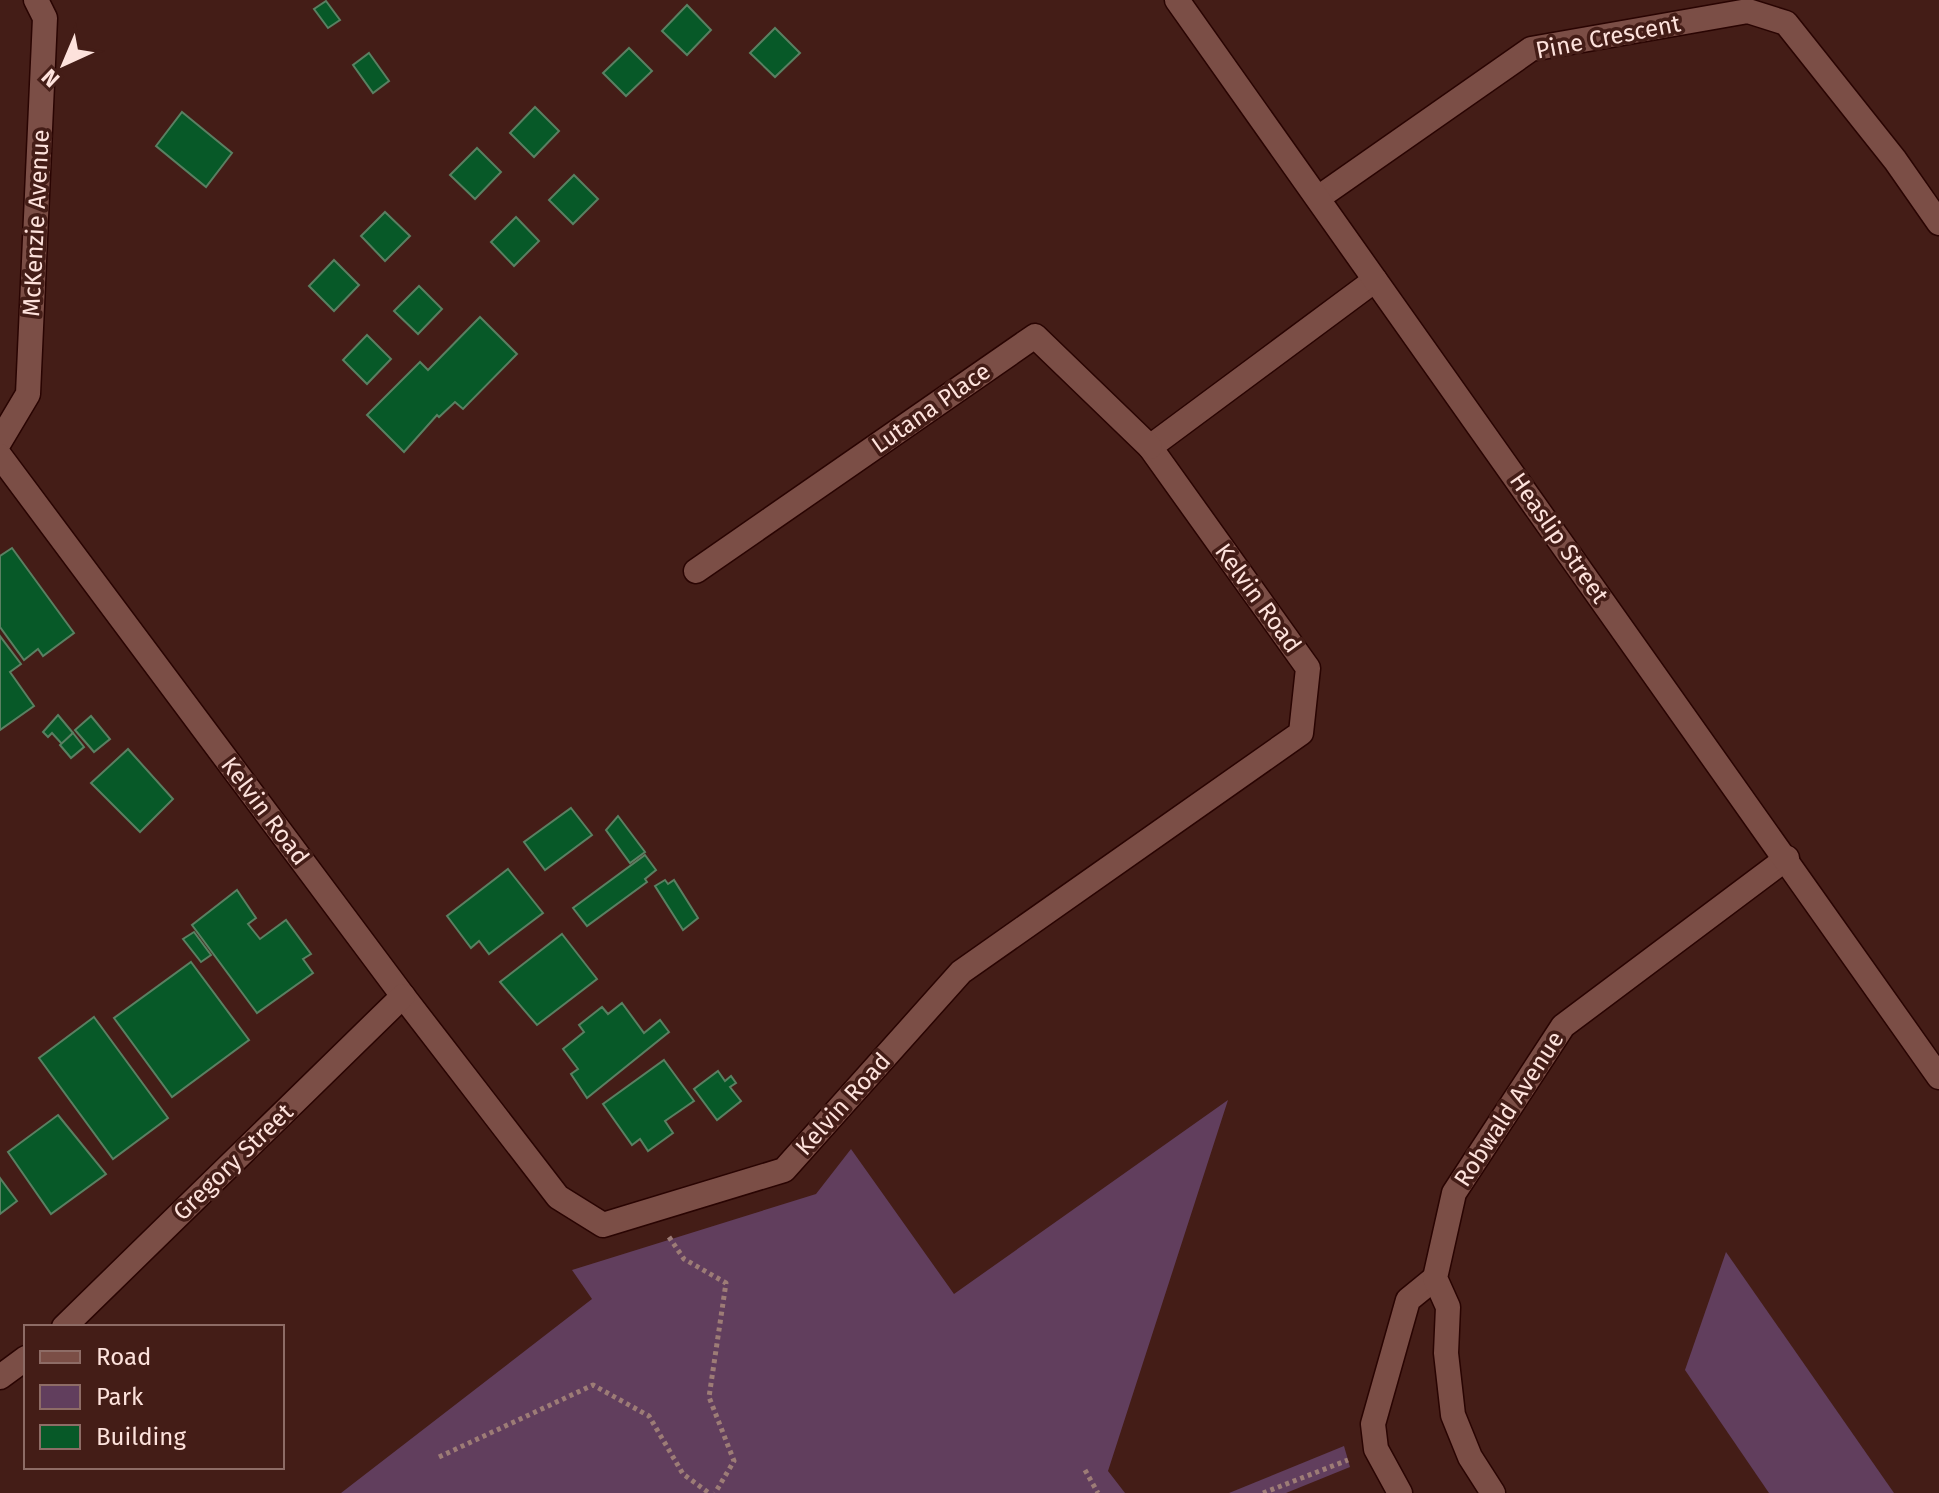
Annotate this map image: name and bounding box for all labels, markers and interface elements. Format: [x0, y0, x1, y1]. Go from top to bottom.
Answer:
street label: Pine Crescent [1533, 9, 1683, 65]
north arrow [24, 24, 104, 104]
text: N [36, 63, 65, 93]
street label: McKenzie Avenue [17, 129, 55, 317]
street label: Lutana Place [866, 357, 996, 459]
street label: Heaslip Street [1504, 467, 1614, 609]
street label: Kelvin Road [1209, 538, 1307, 658]
street label: Kelvin Road [215, 751, 315, 871]
street label: Robwald Avenue [1448, 1026, 1570, 1192]
street label: Kelvin Road [790, 1047, 896, 1161]
street label: Gregory Street [167, 1098, 299, 1226]
legend [24, 1325, 284, 1469]
text: Road [96, 1343, 151, 1371]
text: Park [96, 1383, 144, 1411]
text: Building [96, 1423, 186, 1451]

